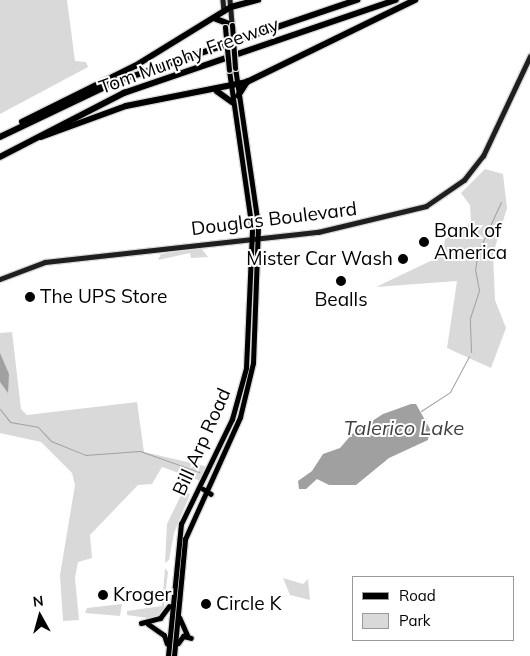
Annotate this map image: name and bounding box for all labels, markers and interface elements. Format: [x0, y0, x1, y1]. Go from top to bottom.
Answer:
street label: Tom Murphy Freeway [96, 13, 282, 99]
street label: Douglas Boulevard [190, 198, 358, 240]
place label: Bank of America [434, 220, 507, 264]
marker: Bank of America [418, 236, 430, 248]
place label: Mister Car Wash [246, 248, 393, 270]
marker: Mister Car Wash [397, 253, 409, 265]
marker: Bealls [335, 275, 347, 287]
place label: The UPS Store [40, 286, 167, 308]
place label: Bealls [314, 289, 368, 311]
marker: The UPS Store [24, 291, 36, 303]
street label: Bill Arp Road [168, 385, 236, 499]
water label: Talerico Lake [344, 415, 464, 439]
legend [352, 576, 515, 641]
place label: Kroger [113, 584, 171, 606]
text: Road [399, 586, 436, 605]
marker: Kroger [97, 589, 109, 601]
north arrow [15, 591, 65, 641]
text: N [32, 592, 45, 611]
place label: Circle K [216, 593, 282, 615]
marker: Circle K [200, 598, 212, 610]
text: Park [399, 611, 431, 630]

